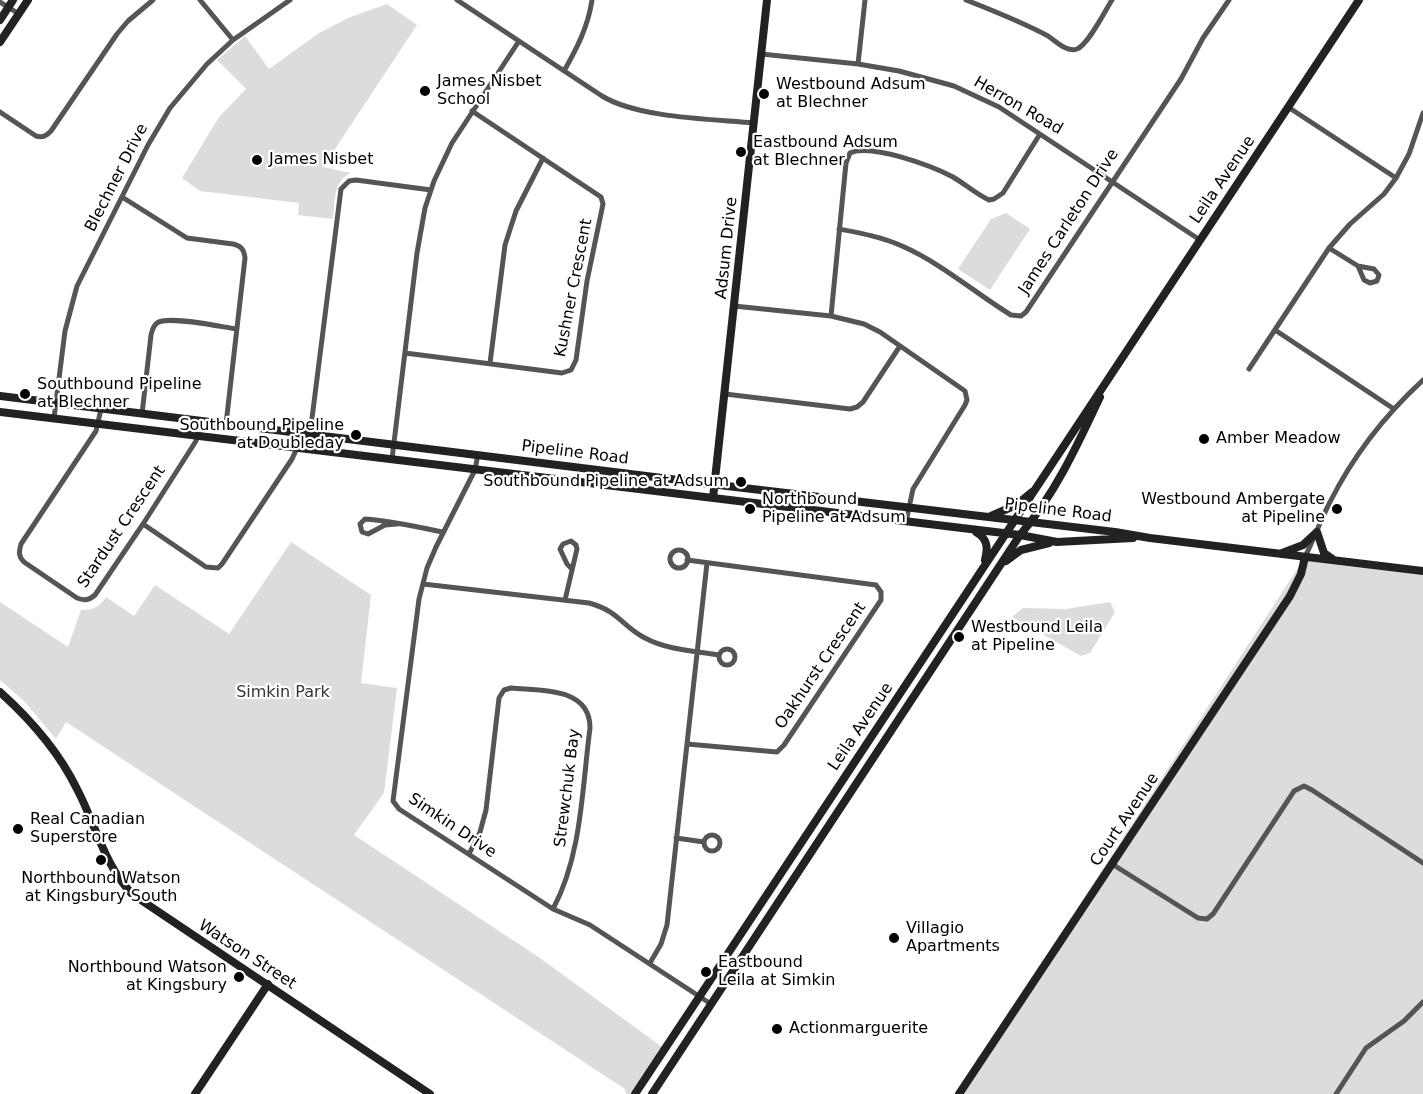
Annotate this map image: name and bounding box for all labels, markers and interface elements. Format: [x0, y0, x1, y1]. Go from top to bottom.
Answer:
place label: James Nisbet School [437, 72, 541, 110]
street label: Herron Road [970, 73, 1066, 139]
place label: Westbound Adsum at Blechner [776, 75, 926, 113]
marker: James Nisbet School [418, 84, 432, 98]
marker: Westbound Adsum at Blechner [757, 87, 771, 101]
street label: Blechner Drive [82, 121, 152, 235]
street label: Leila Avenue [1187, 132, 1259, 228]
place label: Eastbound Adsum at Blechner [753, 133, 898, 171]
marker: Eastbound Adsum at Blechner [734, 145, 748, 159]
street label: James Carleton Drive [1015, 146, 1123, 298]
place label: James Nisbet [269, 150, 373, 170]
marker: James Nisbet [250, 153, 264, 167]
street label: Adsum Drive [712, 196, 742, 300]
street label: Kushner Crescent [551, 217, 597, 359]
place label: Southbound Pipeline at Blechner [37, 375, 202, 413]
marker: Southbound Pipeline at Blechner [18, 387, 32, 401]
place label: Southbound Pipeline at Doubleday [179, 416, 344, 454]
marker: Southbound Pipeline at Doubleday [349, 428, 363, 442]
place label: Amber Meadow [1216, 429, 1341, 449]
marker: Amber Meadow [1197, 432, 1211, 446]
street label: Pipeline Road [520, 437, 630, 469]
street label: Stardust Crescent [74, 462, 170, 592]
place label: Southbound Pipeline at Adsum [483, 472, 729, 492]
marker: Southbound Pipeline at Adsum [734, 475, 748, 489]
place label: Northbound Pipeline at Adsum [762, 490, 906, 528]
place label: Westbound Ambergate at Pipeline [1141, 490, 1325, 528]
street label: Pipeline Road [1003, 495, 1113, 527]
marker: Northbound Pipeline at Adsum [743, 502, 757, 516]
marker: Westbound Ambergate at Pipeline [1330, 502, 1344, 516]
street label: Oakhurst Crescent [771, 599, 871, 733]
place label: Westbound Leila at Pipeline [971, 618, 1103, 656]
marker: Westbound Leila at Pipeline [952, 630, 966, 644]
street label: Leila Avenue [825, 679, 897, 775]
park label: Simkin Park [236, 683, 330, 703]
street label: Strewchuk Bay [551, 728, 585, 848]
street label: Court Avenue [1087, 770, 1163, 870]
street label: Simkin Drive [404, 790, 500, 862]
place label: Real Canadian Superstore [30, 810, 145, 848]
marker: Real Canadian Superstore [11, 822, 25, 836]
marker: Northbound Watson at Kingsbury South [94, 853, 108, 867]
place label: Northbound Watson at Kingsbury South [21, 869, 181, 907]
street label: Watson Street [194, 916, 300, 994]
place label: Villagio Apartments [906, 919, 1000, 957]
marker: Villagio Apartments [887, 931, 901, 945]
place label: Eastbound Leila at Simkin [718, 953, 835, 991]
place label: Northbound Watson at Kingsbury [68, 958, 227, 996]
marker: Eastbound Leila at Simkin [699, 965, 713, 979]
marker: Northbound Watson at Kingsbury [232, 970, 246, 984]
place label: Actionmarguerite [789, 1019, 928, 1039]
marker: Actionmarguerite [770, 1022, 784, 1036]

